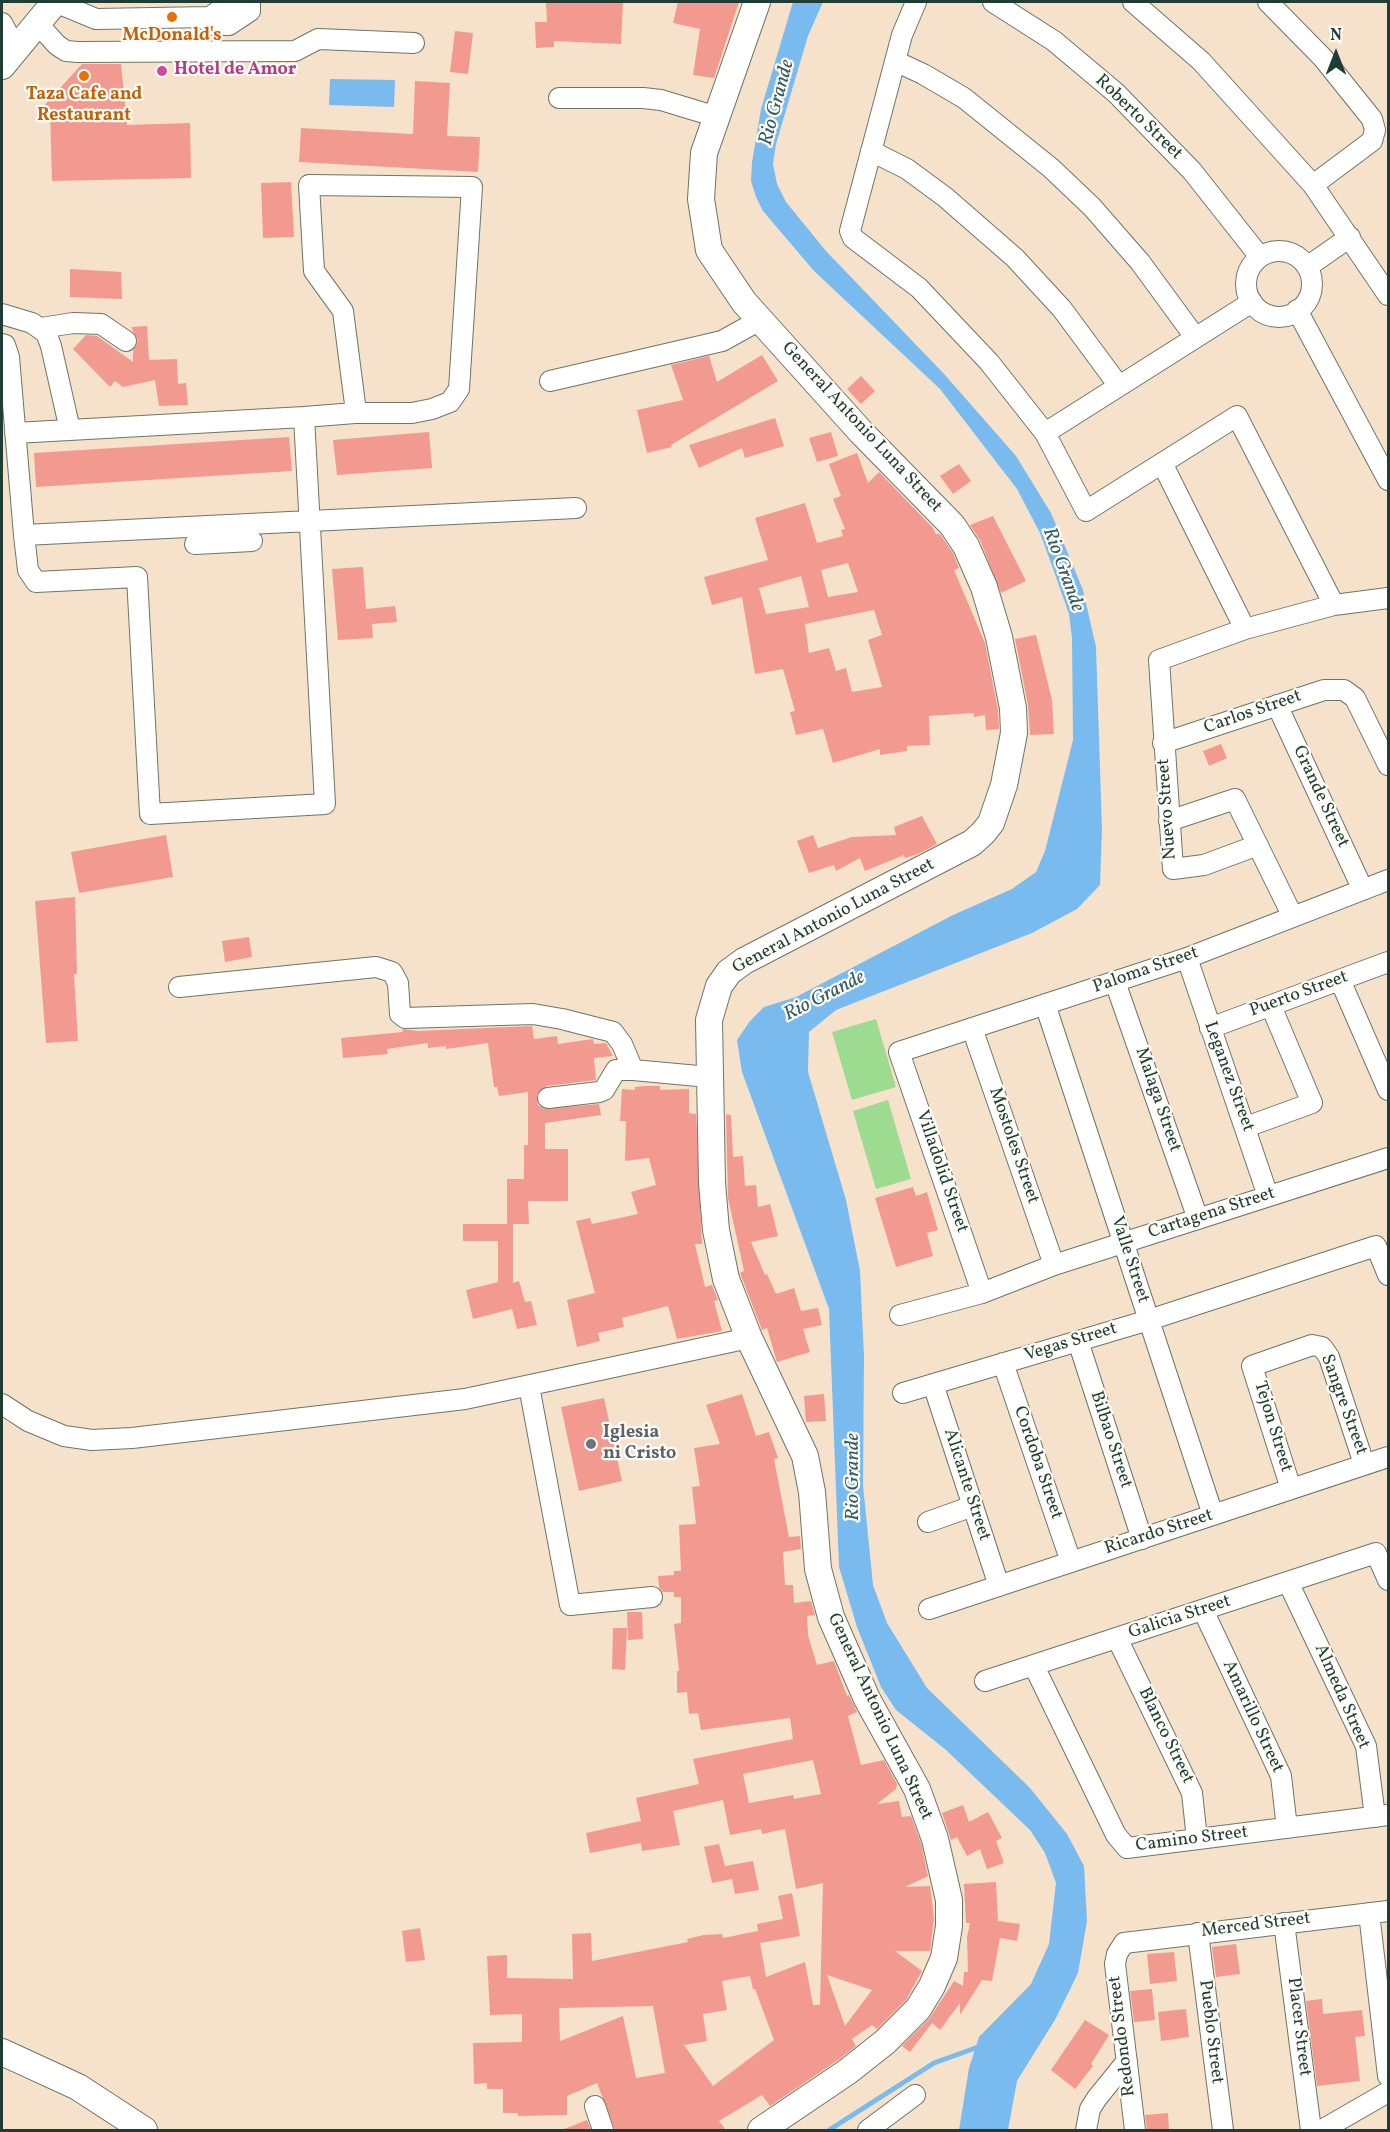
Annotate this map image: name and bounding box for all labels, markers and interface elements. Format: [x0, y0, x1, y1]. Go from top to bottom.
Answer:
marker: McDonald's [165, 10, 179, 24]
north arrow [1306, 24, 1366, 84]
text: N [1330, 25, 1342, 47]
place label: McDonald's [122, 26, 222, 48]
water label: Rio Grande [755, 58, 801, 148]
place label: Hotel de Amor [174, 60, 296, 82]
marker: Hotel de Amor [155, 64, 169, 78]
marker: Taza Cafe and Restaurant [77, 69, 91, 83]
street label: Roberto Street [1090, 71, 1186, 165]
place label: Taza Cafe and Restaurant [26, 85, 142, 128]
street label: General Antonio Luna Street [776, 338, 946, 518]
water label: Rio Grande [1036, 525, 1088, 615]
street label: Carlos Street [1201, 686, 1305, 740]
street label: Grande Street [1287, 743, 1353, 851]
street label: Nuevo Street [1154, 758, 1182, 860]
street label: General Antonio Luna Street [729, 854, 939, 980]
street label: Paloma Street [1090, 943, 1202, 999]
water label: Rio Grande [780, 966, 870, 1028]
street label: Puerto Street [1247, 967, 1351, 1023]
street label: Leganez Street [1198, 1019, 1258, 1135]
street label: Malaga Street [1129, 1045, 1185, 1155]
street label: Mostoles Street [983, 1085, 1043, 1207]
street label: Villadolid Street [910, 1108, 972, 1236]
street label: Cartagena Street [1146, 1183, 1278, 1245]
street label: Valle Street [1105, 1214, 1153, 1306]
street label: Vegas Street [1022, 1319, 1120, 1367]
street label: Sangre Street [1315, 1352, 1371, 1458]
street label: Tejon Street [1248, 1379, 1296, 1475]
street label: Bilbao Street [1084, 1389, 1136, 1491]
street label: Cordoba Street [1008, 1404, 1066, 1522]
place label: Iglesia ni Cristo [603, 1423, 676, 1466]
street label: Alicante Street [938, 1426, 994, 1544]
water label: Rio Grande [842, 1433, 866, 1521]
marker: Iglesia ni Cristo [584, 1437, 598, 1451]
street label: Ricardo Street [1102, 1505, 1216, 1561]
street label: Galicia Street [1126, 1591, 1234, 1645]
street label: General Antonio Luna Street [822, 1610, 936, 1824]
street label: Almeda Street [1308, 1641, 1374, 1753]
street label: Amarillo Street [1217, 1657, 1287, 1777]
street label: Blanco Street [1132, 1684, 1198, 1788]
street label: Camino Street [1135, 1822, 1249, 1858]
street label: Merced Street [1200, 1909, 1312, 1943]
street label: Redondo Street [1105, 1974, 1141, 2098]
street label: Placer Street [1281, 1976, 1315, 2078]
street label: Pueblo Street [1193, 1979, 1227, 2085]

